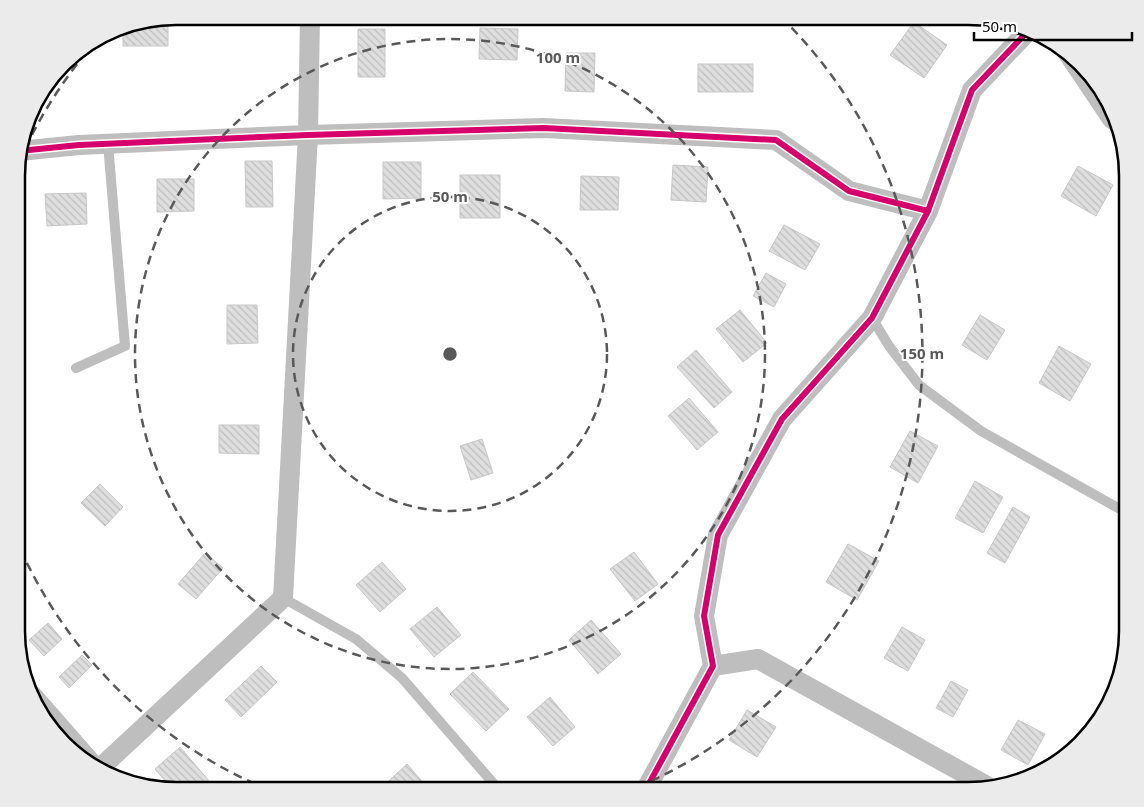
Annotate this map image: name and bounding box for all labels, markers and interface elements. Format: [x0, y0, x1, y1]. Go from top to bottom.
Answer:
scale bar [974, 10, 1132, 42]
text: 50 m [982, 16, 1017, 36]
text: 100 m [536, 47, 580, 67]
text: 50 m [432, 186, 468, 206]
text: 150 m [900, 343, 944, 363]
centre of rings [441, 345, 459, 363]

